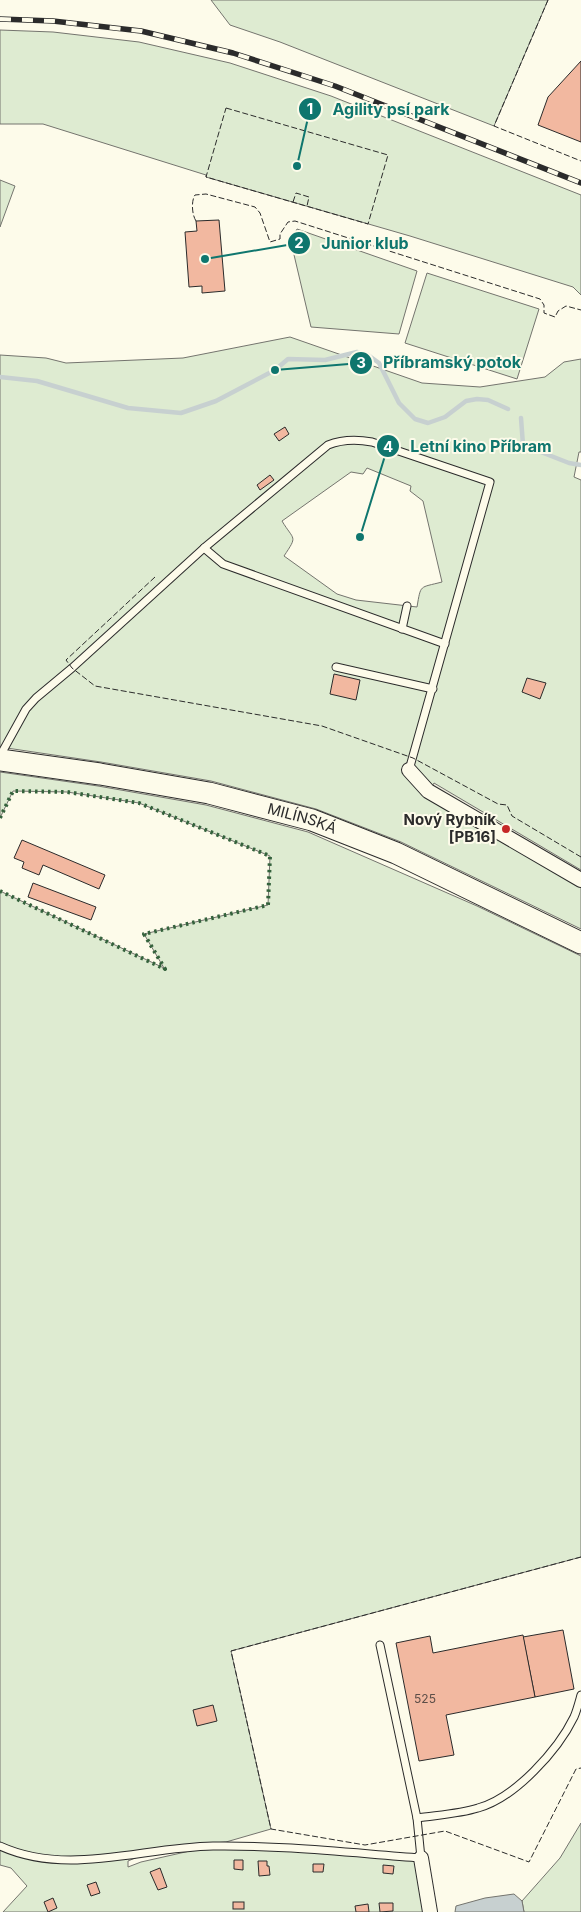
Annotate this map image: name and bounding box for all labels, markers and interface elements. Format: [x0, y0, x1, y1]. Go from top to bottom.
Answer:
callout: Agility psí park [297, 94, 460, 125]
text: 1 [307, 99, 313, 118]
text: Agility psí park [332, 99, 450, 119]
callout: Junior klub [286, 228, 419, 259]
text: 2 [294, 233, 304, 252]
text: Junior klub [321, 233, 409, 253]
callout: Příbramský potok [348, 347, 531, 378]
text: Příbramský potok [383, 352, 522, 372]
text: 3 [356, 353, 366, 372]
callout: Letní kino Příbram [375, 431, 561, 462]
text: Letní kino Příbram [410, 436, 552, 456]
text: 4 [383, 437, 393, 456]
street label: MILÍNSKÁ [265, 799, 340, 838]
place label: Nový Rybník [PB16] [404, 810, 496, 846]
marker: Nový Rybník [PB16] [500, 823, 512, 835]
house number: 525 [414, 1691, 436, 1706]

